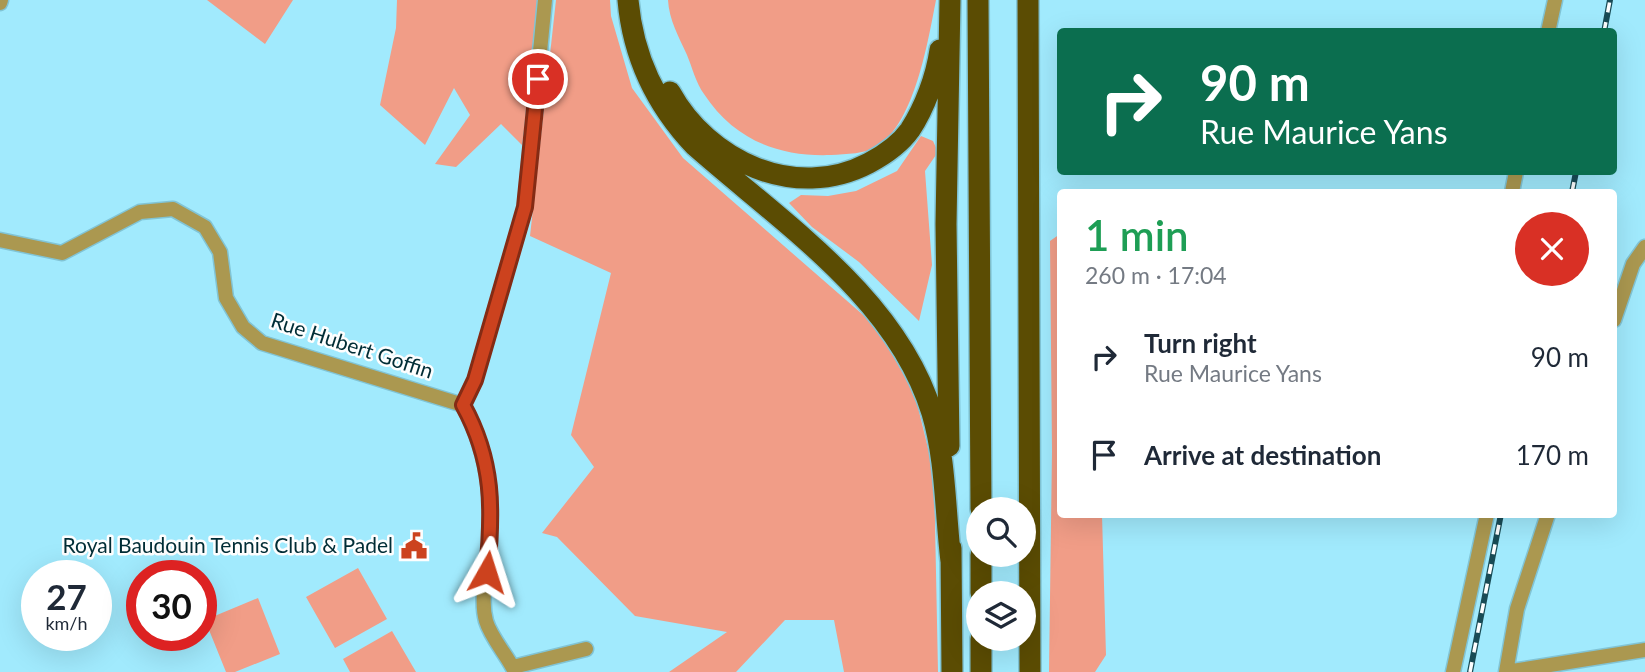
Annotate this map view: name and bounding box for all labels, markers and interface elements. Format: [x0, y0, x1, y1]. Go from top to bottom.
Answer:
pin [508, 49, 568, 109]
text: 90 m [1200, 53, 1310, 111]
icon: right [1085, 56, 1176, 147]
icon: arrive [519, 60, 557, 98]
text: Rue Maurice Yans [1200, 112, 1448, 151]
text: 1 min [1085, 210, 1189, 260]
button: close [1515, 212, 1589, 286]
text: 260 m · 17:04 [1085, 261, 1227, 289]
street label: Rue Hubert Goffin [268, 307, 437, 383]
text: Turn right [1144, 327, 1257, 359]
icon: right [1085, 338, 1123, 376]
text: 90 m [1531, 341, 1589, 373]
text: Rue Maurice Yans [1144, 359, 1322, 387]
icon: arrive [1085, 436, 1123, 474]
text: Arrive at destination [1144, 439, 1381, 471]
text: 170 m [1516, 439, 1589, 471]
map controls [966, 497, 1036, 651]
button: search [966, 497, 1036, 567]
public building icon: Royal Baudouin Tennis Club & Padel [399, 531, 429, 561]
place label: Royal Baudouin Tennis Club & Padel [63, 532, 393, 557]
position arrow [450, 535, 524, 609]
speed limit sign: 30 [126, 560, 217, 651]
text: 27 [46, 575, 87, 617]
button: layers [966, 581, 1036, 651]
text: km/h [45, 612, 88, 634]

